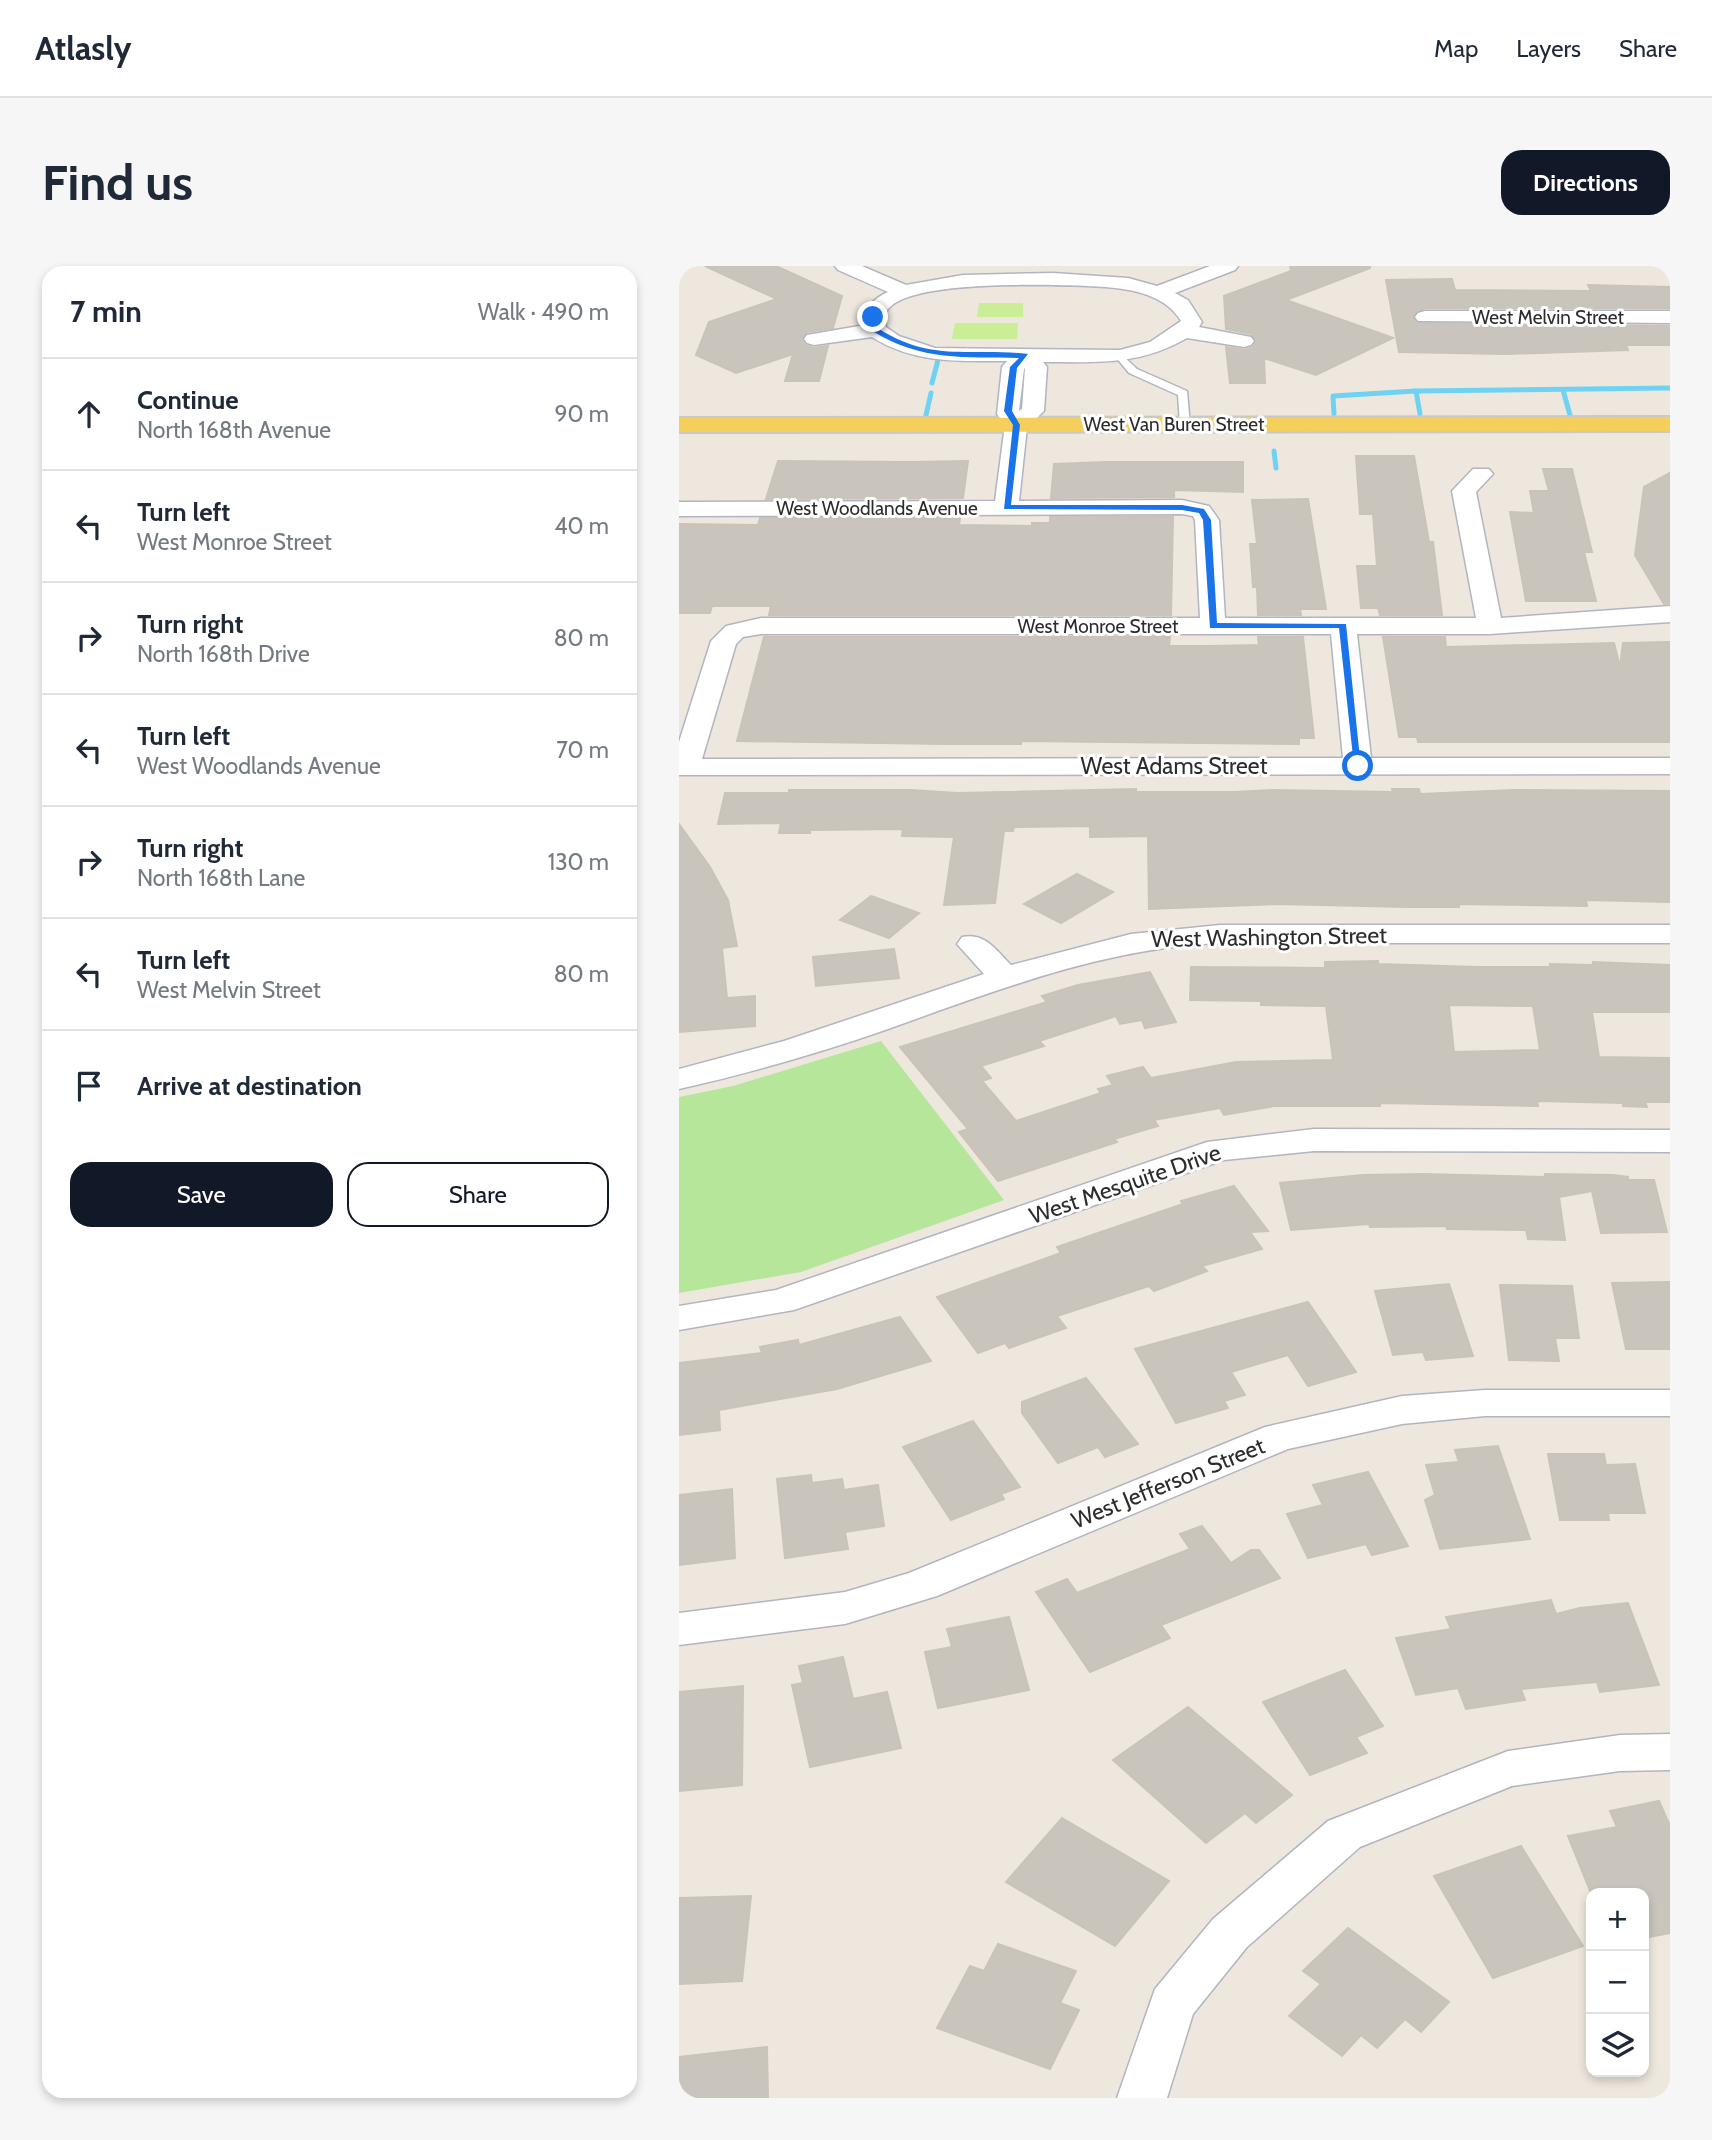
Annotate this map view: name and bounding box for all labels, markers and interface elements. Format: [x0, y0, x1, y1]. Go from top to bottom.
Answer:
text: Atlasly [35, 28, 132, 68]
text: Map [1434, 34, 1478, 63]
text: Layers [1516, 34, 1581, 63]
text: Share [1619, 34, 1677, 63]
button: Directions [1501, 150, 1670, 215]
text: Find us [42, 153, 193, 212]
text: 7 min [70, 293, 142, 330]
text: Walk · 490 m [478, 298, 609, 326]
route end [857, 301, 888, 332]
street label: West Melvin Street [1472, 306, 1625, 329]
text: Continue [137, 384, 239, 416]
icon: ahead [70, 395, 108, 433]
text: 90 m [555, 400, 609, 428]
street label: West Van Buren Street [1084, 413, 1265, 436]
text: North 168th Avenue [137, 416, 331, 444]
text: Turn left [137, 496, 230, 528]
street label: West Woodlands Avenue [776, 497, 978, 520]
icon: left [70, 507, 108, 545]
text: 40 m [554, 512, 609, 540]
text: West Monroe Street [137, 528, 332, 556]
text: Turn right [137, 608, 243, 640]
street label: West Monroe Street [1018, 615, 1179, 638]
icon: right [70, 619, 108, 657]
text: 80 m [554, 624, 609, 652]
text: North 168th Drive [137, 640, 310, 668]
text: Turn left [137, 720, 230, 752]
icon: left [70, 731, 108, 769]
text: 70 m [556, 736, 609, 764]
route start [1342, 750, 1373, 781]
text: West Woodlands Avenue [137, 752, 381, 780]
street label: West Adams Street [1081, 752, 1268, 780]
text: Turn right [137, 832, 243, 864]
icon: right [70, 843, 108, 881]
text: 130 m [548, 848, 609, 876]
text: North 168th Lane [137, 864, 305, 892]
street label: West Washington Street [1151, 921, 1387, 953]
text: Turn left [137, 944, 230, 976]
icon: left [70, 955, 108, 993]
text: 80 m [554, 960, 609, 988]
text: West Melvin Street [137, 976, 321, 1004]
icon: arrive [70, 1067, 108, 1105]
text: Arrive at destination [137, 1070, 362, 1102]
street label: West Mesquite Drive [1026, 1138, 1225, 1230]
button: Save [70, 1162, 333, 1227]
button: Share [347, 1162, 609, 1227]
street label: West Jefferson Street [1067, 1431, 1269, 1535]
map controls [1586, 1888, 1649, 2077]
button: + [1586, 1888, 1649, 1951]
button: − [1586, 1951, 1649, 2014]
button: layers [1586, 2014, 1649, 2077]

